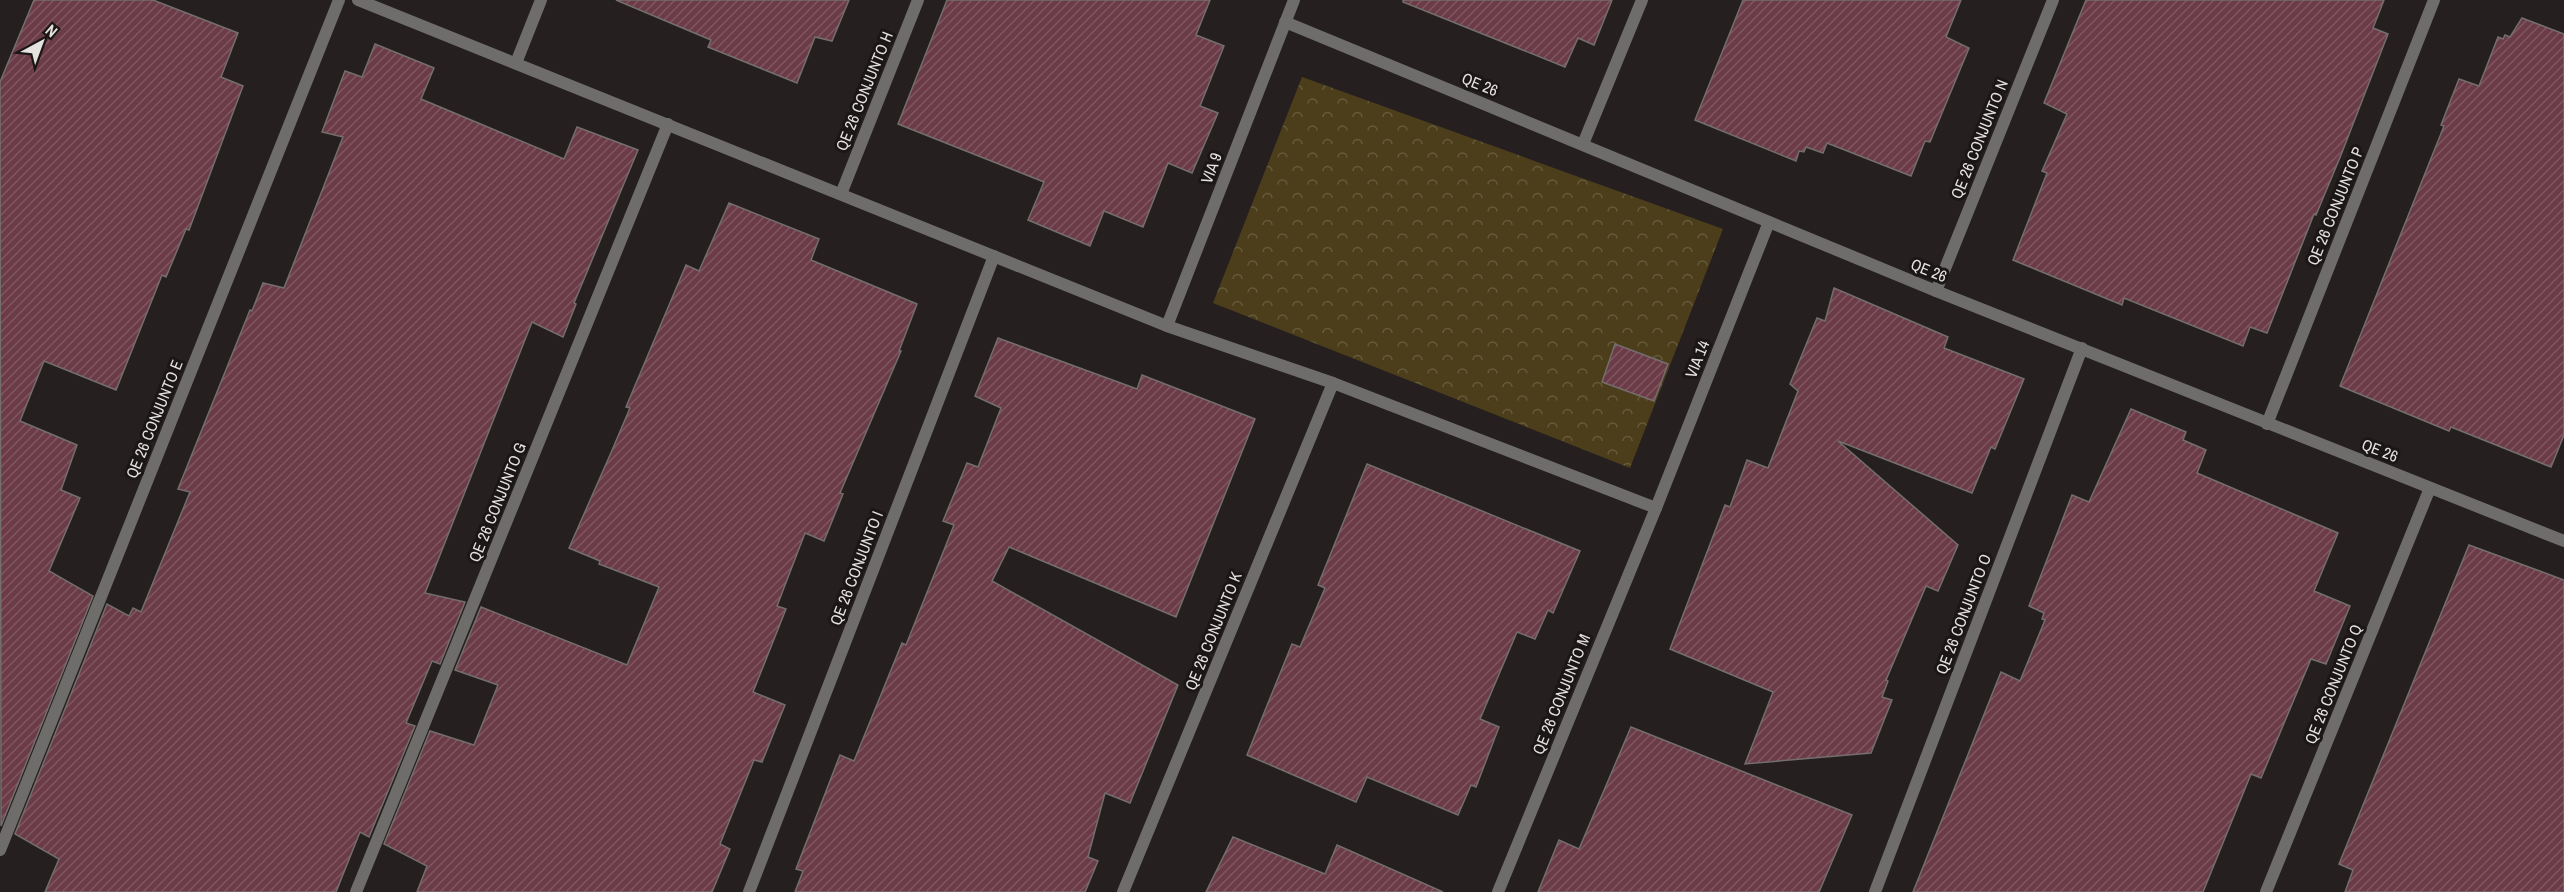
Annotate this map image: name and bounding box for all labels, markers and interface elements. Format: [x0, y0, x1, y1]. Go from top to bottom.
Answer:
north arrow [12, 12, 72, 72]
text: N [41, 19, 63, 42]
street label: QE 26 CONJUNTO H [830, 28, 898, 154]
street label: QE 26 [1459, 67, 1501, 101]
street label: QE 26 CONJUNTO N [1945, 76, 2013, 202]
street label: QE 26 CONJUNTO P [2301, 143, 2369, 268]
street label: VIA 9 [1195, 149, 1227, 187]
street label: QE 26 [1908, 253, 1950, 287]
street label: VIA 14 [1680, 337, 1714, 381]
street label: QE 26 CONJUNTO E [120, 357, 188, 481]
street label: QE 26 [2359, 433, 2401, 467]
street label: QE 26 CONJUNTO G [463, 439, 531, 565]
street label: QE 26 CONJUNTO I [824, 508, 888, 628]
street label: QE 26 CONJUNTO O [1930, 551, 1996, 677]
street label: QE 26 CONJUNTO K [1179, 568, 1247, 693]
street label: QE 26 CONJUNTO Q [2299, 621, 2367, 747]
street label: QE 26 CONJUNTO M [1527, 630, 1595, 758]

